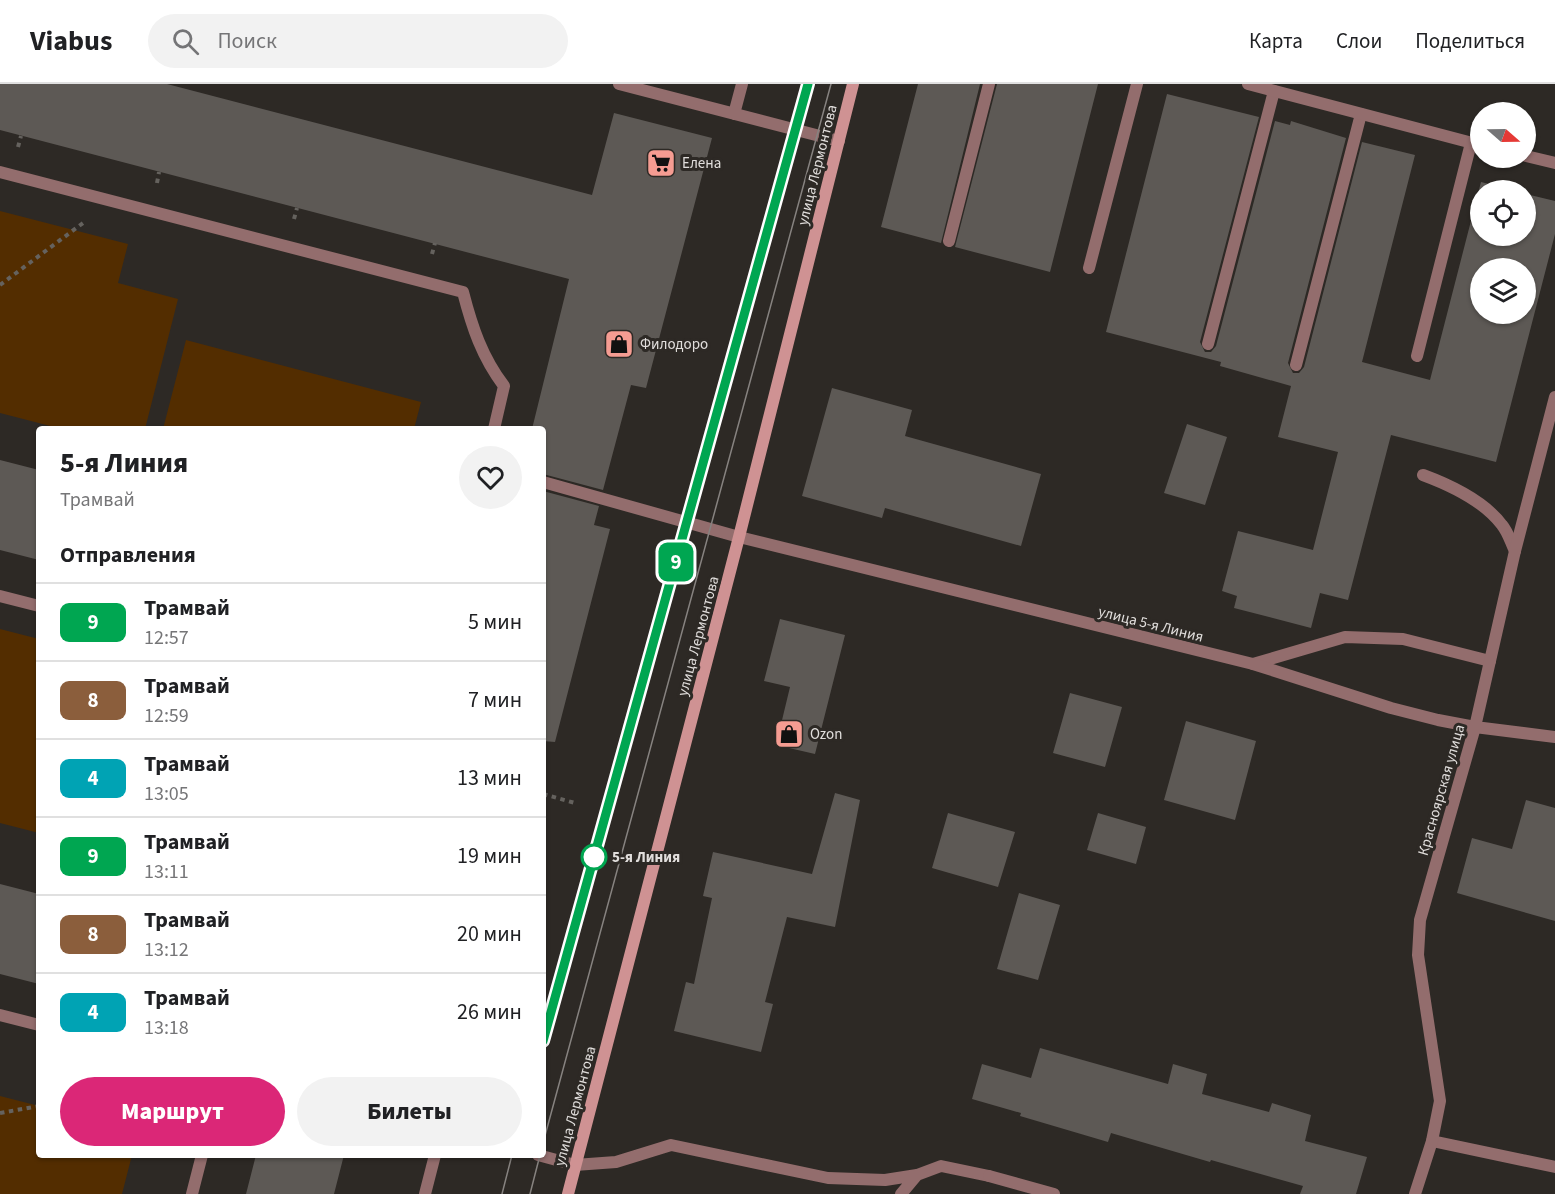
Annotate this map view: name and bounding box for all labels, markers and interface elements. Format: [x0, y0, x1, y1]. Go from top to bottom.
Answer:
search box [148, 14, 568, 68]
text: Viabus [30, 21, 112, 61]
icon: search [169, 25, 202, 58]
text: Поиск [217, 25, 277, 57]
text: Карта [1249, 26, 1303, 56]
text: Слои [1336, 26, 1382, 56]
text: Поделиться [1415, 26, 1525, 56]
north arrow [1470, 102, 1536, 168]
map controls [1470, 102, 1536, 324]
street label: улица Лермонтова [792, 103, 843, 228]
supermarket icon: Елена [645, 147, 677, 179]
place label: Елена [682, 153, 721, 174]
button: locate [1470, 180, 1536, 246]
button: layers [1470, 258, 1536, 324]
shop icon: Филодоро [603, 328, 635, 360]
place label: Филодоро [640, 334, 708, 355]
text: 5-я Линия [60, 443, 188, 483]
button: heart [459, 446, 522, 509]
text: Трамвай [60, 486, 135, 514]
text: Отправления [60, 539, 196, 571]
line badge: 9 [656, 542, 696, 582]
text: 9 [670, 547, 682, 577]
street label: улица Лермонтова [672, 574, 725, 699]
text: Трамвай [144, 592, 230, 624]
street label: улица 5-я Линия [1096, 601, 1206, 648]
text: 5 мин [468, 606, 522, 638]
text: 9 [87, 607, 99, 637]
text: 12:57 [144, 624, 189, 652]
text: Трамвай [144, 670, 230, 702]
text: 7 мин [468, 684, 522, 716]
text: 8 [87, 685, 99, 715]
text: 12:59 [144, 702, 189, 730]
shop icon: Ozon [773, 718, 805, 750]
street label: Красноярская улица [1413, 722, 1470, 858]
place label: Ozon [810, 724, 842, 745]
text: Трамвай [144, 748, 230, 780]
text: 13 мин [457, 762, 522, 794]
text: 4 [87, 763, 99, 793]
text: 13:05 [144, 780, 189, 808]
text: Трамвай [144, 826, 230, 858]
text: 19 мин [457, 840, 522, 872]
text: 9 [87, 841, 99, 871]
marker: 5-я Линия [581, 844, 607, 870]
place label: 5-я Линия [612, 847, 680, 868]
text: 13:11 [144, 858, 189, 886]
text: Трамвай [144, 904, 230, 936]
text: 20 мин [457, 918, 522, 950]
text: 8 [87, 919, 99, 949]
text: 13:12 [144, 936, 189, 964]
text: Трамвай [144, 982, 230, 1014]
text: 26 мин [457, 996, 522, 1028]
text: 4 [87, 997, 99, 1027]
text: 13:18 [144, 1014, 189, 1042]
street label: улица Лермонтова [549, 1044, 602, 1169]
button: Маршрут [60, 1077, 285, 1146]
button: Билеты [297, 1077, 522, 1146]

